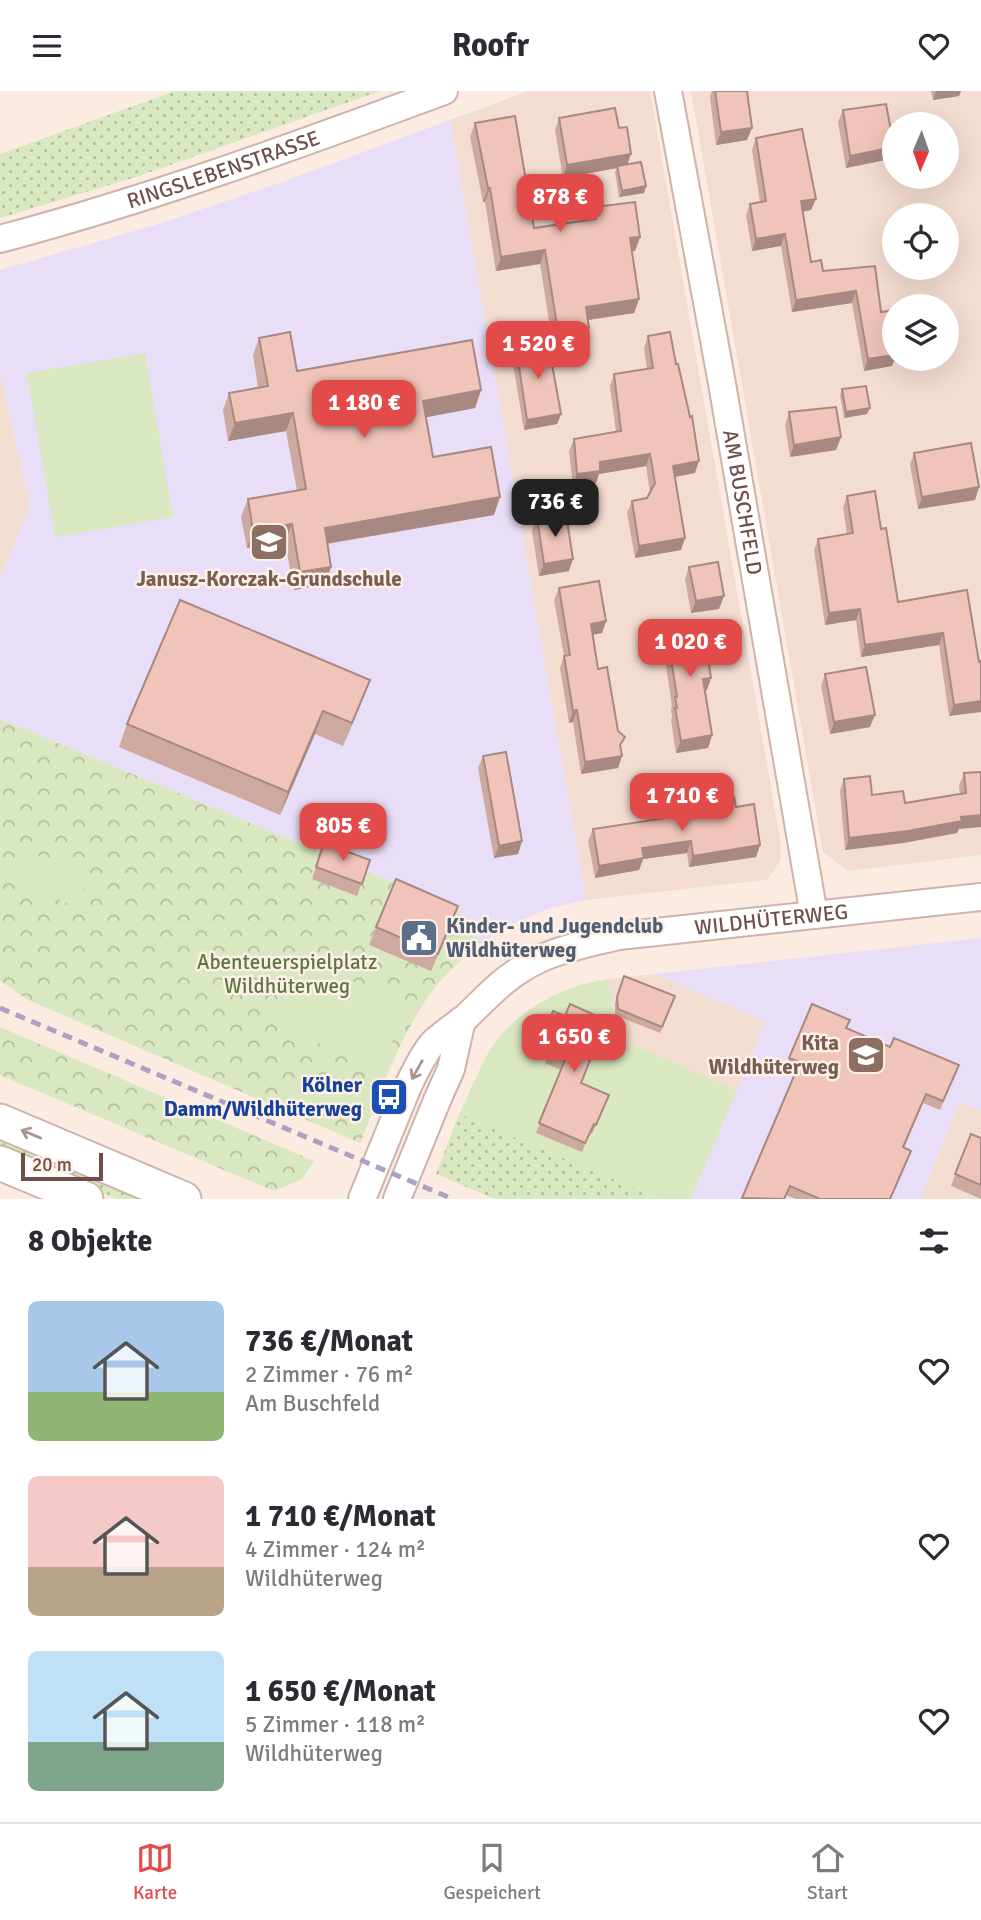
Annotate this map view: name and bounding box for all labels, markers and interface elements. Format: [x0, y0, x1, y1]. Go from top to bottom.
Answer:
text: Roofr [452, 26, 529, 65]
icon: menu [28, 27, 66, 65]
icon: heart [915, 27, 953, 65]
north arrow [882, 112, 959, 189]
map controls [882, 112, 959, 371]
street label: RINGSLEBENSTRASSE [124, 125, 323, 214]
pin: 878 € [511, 174, 609, 234]
text: 878 € [533, 182, 587, 211]
button: locate [882, 203, 959, 280]
button: layers [882, 294, 959, 371]
pin: 1 520 € [473, 321, 603, 381]
text: 1 520 € [502, 329, 574, 358]
pin: 1 180 € [299, 381, 429, 440]
text: 1 180 € [328, 388, 400, 417]
street label: AM BUSCHFELD [717, 428, 768, 577]
pin: 736 € [506, 479, 604, 539]
text: 736 € [528, 487, 582, 516]
school or university icon: Janusz-Korczak-Grundschule [248, 521, 290, 563]
place label: Janusz-Korczak-Grundschule [136, 566, 402, 592]
pin: 1 020 € [625, 619, 755, 679]
text: 1 020 € [654, 627, 726, 656]
pin: 1 710 € [617, 773, 747, 833]
text: 1 710 € [646, 781, 718, 810]
pin: 805 € [294, 803, 392, 863]
text: 805 € [316, 811, 370, 840]
street label: WILDHÜTERWEG [693, 898, 849, 941]
place label: Kinder- und Jugendclub Wildhüterweg [446, 913, 663, 963]
public building icon: Kinder- und Jugendclub Wildhüterweg [398, 917, 440, 959]
park label: Abenteuerspielplatz Wildhüterweg [197, 949, 377, 999]
pin: 1 650 € [509, 1014, 639, 1074]
text: 1 650 € [538, 1022, 610, 1051]
place label: Kita Wildhüterweg [709, 1030, 839, 1080]
school or university icon: Kita Wildhüterweg [845, 1034, 887, 1076]
one-way arrow [410, 1059, 423, 1080]
place label: Kölner Damm/Wildhüterweg [164, 1072, 363, 1122]
bus stop icon: Kölner Damm/Wildhüterweg [368, 1076, 410, 1118]
one-way arrow [21, 1127, 42, 1140]
scale bar [21, 1150, 103, 1182]
text: 20 m [32, 1153, 72, 1177]
icon: filters [915, 1222, 953, 1260]
text: 8 Objekte [28, 1223, 152, 1260]
text: 736 €/Monat [245, 1323, 413, 1360]
icon: home [84, 1329, 168, 1413]
icon: heart [915, 1352, 953, 1390]
text: 2 Zimmer · 76 m² [245, 1360, 413, 1389]
text: Am Buschfeld [245, 1389, 380, 1418]
text: 1 710 €/Monat [245, 1498, 436, 1535]
icon: home [84, 1504, 168, 1588]
icon: heart [915, 1527, 953, 1565]
text: 4 Zimmer · 124 m² [245, 1535, 426, 1564]
text: Wildhüterweg [245, 1564, 383, 1593]
text: 1 650 €/Monat [245, 1673, 436, 1710]
icon: home [84, 1679, 168, 1763]
icon: heart [915, 1702, 953, 1740]
text: 5 Zimmer · 118 m² [245, 1710, 426, 1739]
text: Wildhüterweg [245, 1739, 383, 1768]
tab: Karte [133, 1839, 177, 1905]
tab: Gespeichert [443, 1839, 541, 1905]
tab: Start [807, 1839, 848, 1905]

